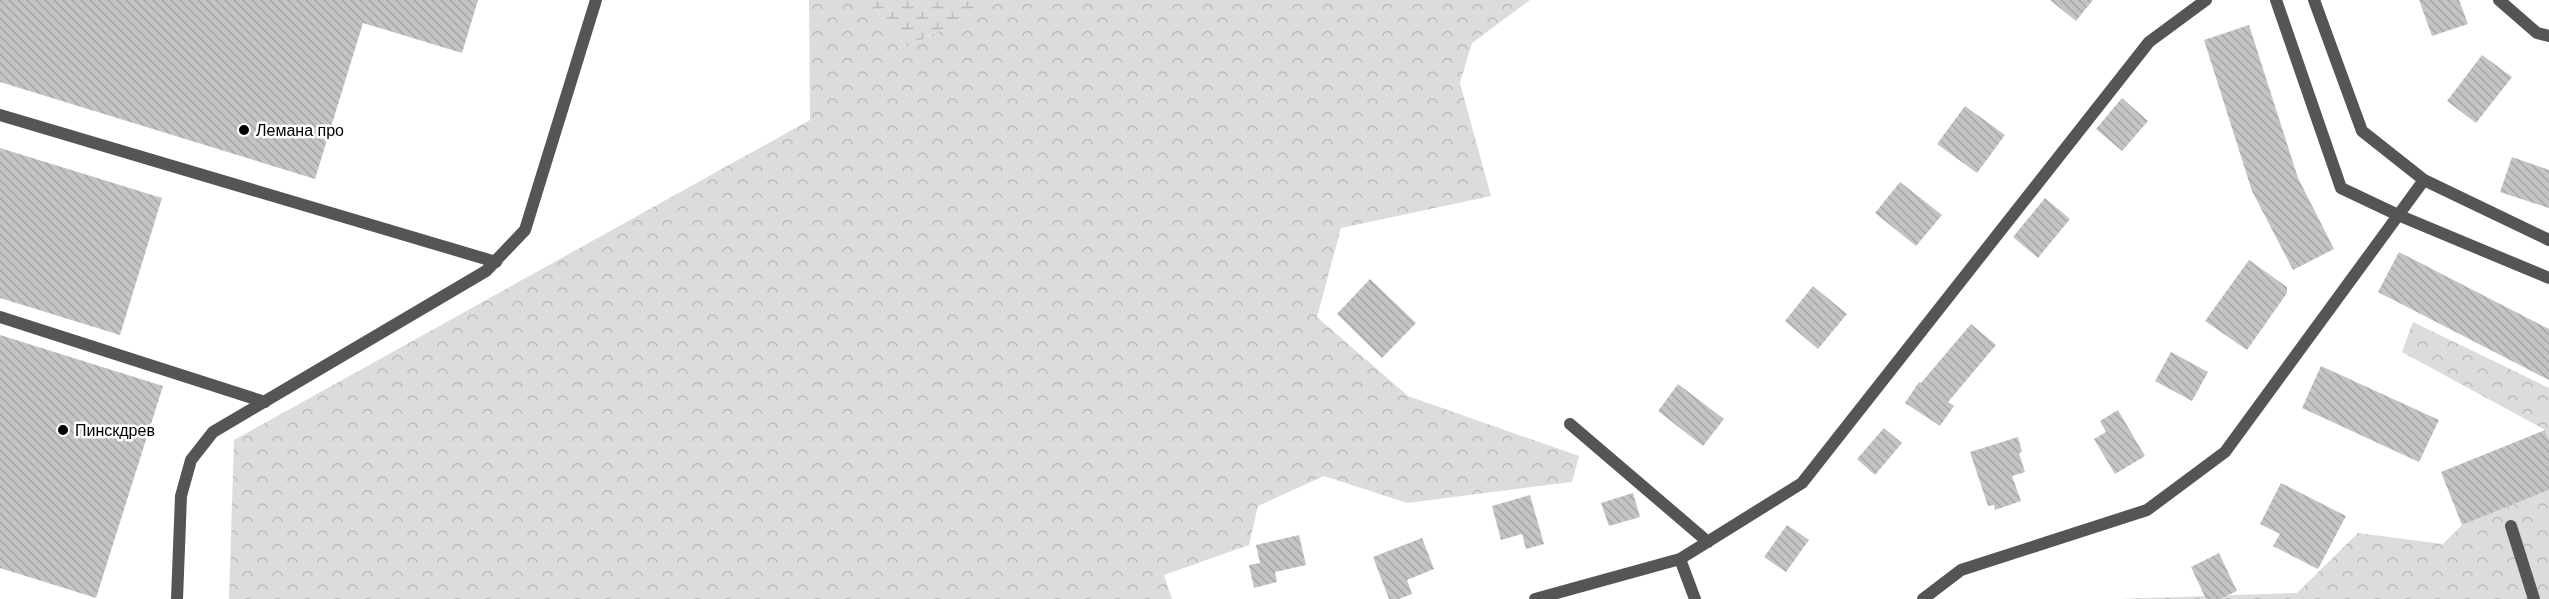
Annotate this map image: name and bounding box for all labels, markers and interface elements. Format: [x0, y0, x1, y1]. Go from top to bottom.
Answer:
place label: Лемана про [256, 122, 344, 139]
marker: Лемана про [237, 123, 251, 137]
place label: Пинскдрев [75, 422, 155, 439]
marker: Пинскдрев [56, 423, 70, 437]

